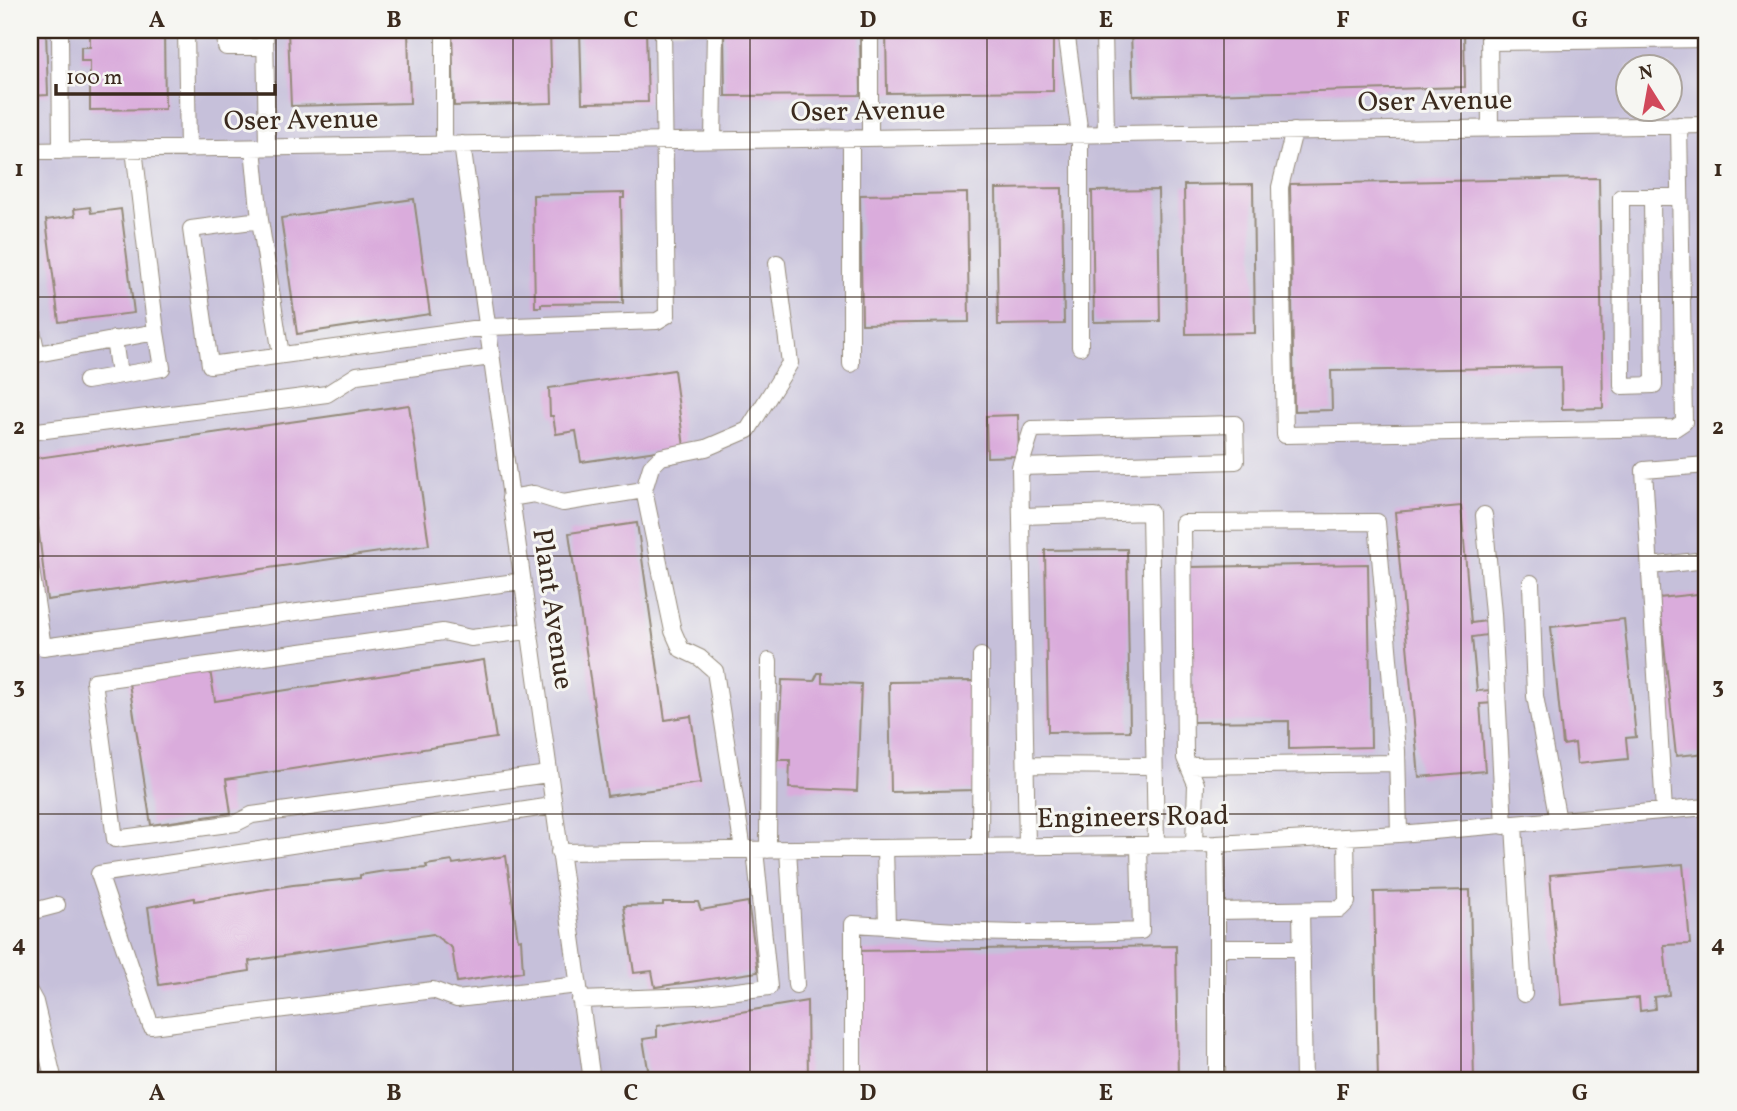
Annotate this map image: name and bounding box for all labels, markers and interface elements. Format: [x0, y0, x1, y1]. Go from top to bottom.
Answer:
text: A [149, 5, 165, 37]
text: B [386, 5, 402, 37]
text: C [624, 5, 638, 37]
text: D [860, 5, 877, 37]
text: E [1099, 5, 1113, 37]
text: F [1336, 5, 1350, 37]
text: G [1572, 5, 1588, 37]
scale bar [56, 52, 275, 96]
north arrow [1614, 52, 1684, 122]
text: N [1637, 59, 1656, 87]
text: 100 m [66, 64, 123, 93]
street label: Oser Avenue [1357, 81, 1513, 123]
street label: Oser Avenue [790, 91, 946, 133]
street label: Oser Avenue [223, 100, 379, 142]
text: 1 [14, 154, 24, 186]
text: 1 [1713, 154, 1723, 186]
text: 2 [13, 412, 25, 444]
text: 2 [1712, 412, 1724, 444]
street label: Plant Avenue [521, 526, 583, 692]
text: 3 [13, 671, 25, 703]
text: 3 [1712, 671, 1724, 703]
street label: Engineers Road [1037, 797, 1229, 839]
text: 4 [12, 929, 26, 961]
text: 4 [1711, 929, 1725, 961]
text: A [149, 1078, 165, 1110]
text: B [386, 1078, 402, 1110]
text: C [624, 1078, 638, 1110]
text: D [860, 1078, 877, 1110]
text: E [1099, 1078, 1113, 1110]
text: F [1336, 1078, 1350, 1110]
text: G [1572, 1078, 1588, 1110]

